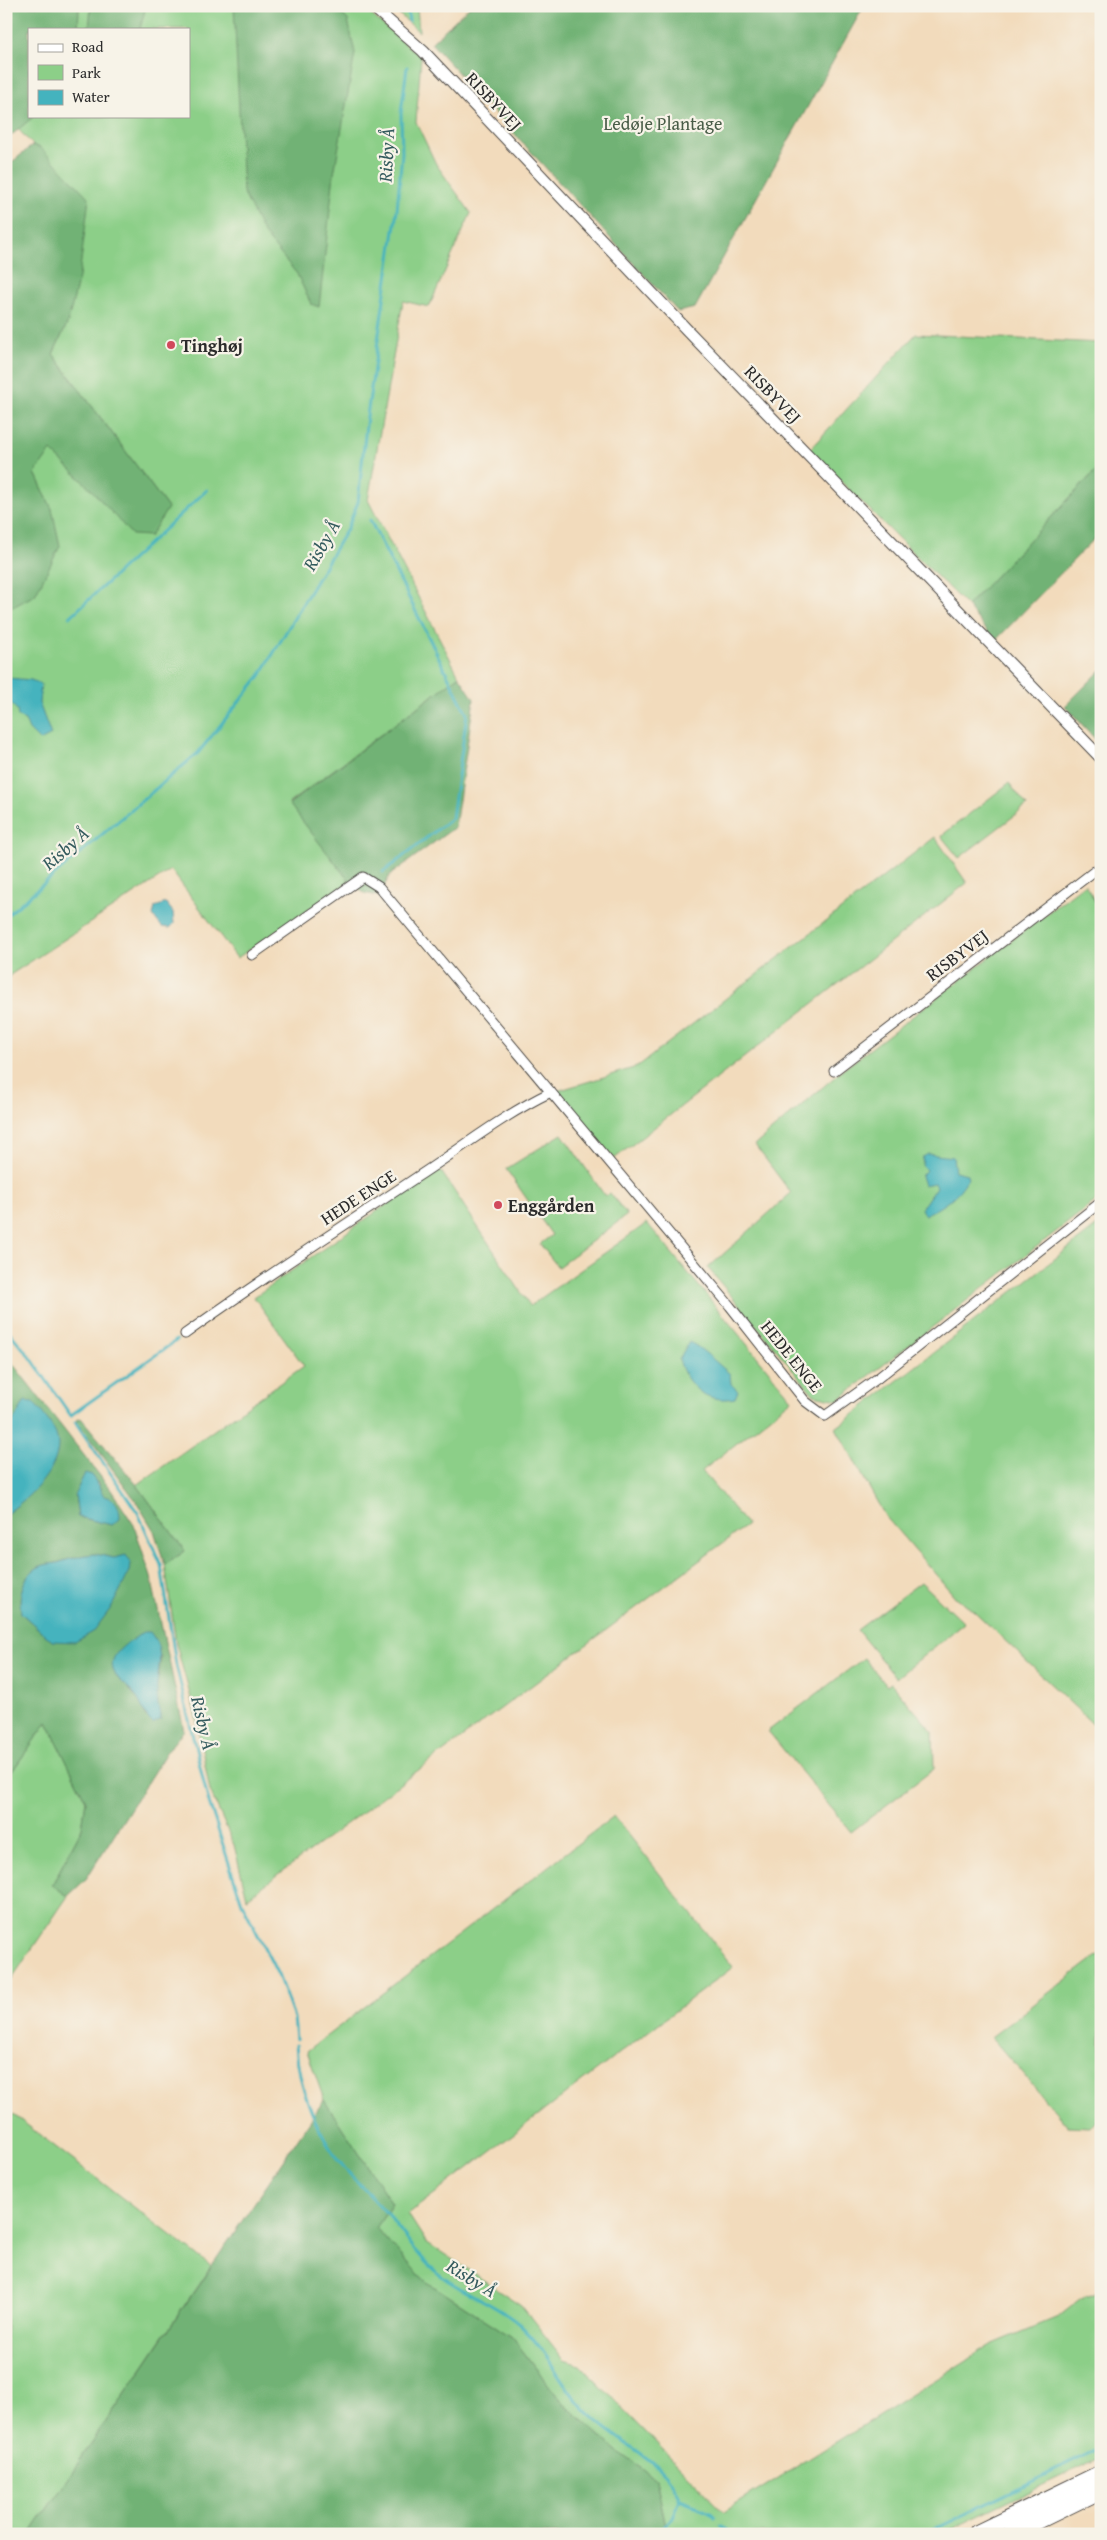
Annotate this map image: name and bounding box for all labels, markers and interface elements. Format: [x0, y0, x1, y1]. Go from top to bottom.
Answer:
legend [28, 28, 190, 118]
text: Road [72, 36, 103, 57]
text: Park [72, 62, 101, 83]
street label: RISBYVEJ [459, 65, 529, 137]
text: Water [72, 86, 110, 107]
park label: Ledøje Plantage [604, 110, 722, 137]
water label: Risby Å [371, 127, 401, 184]
place label: Tinghøj [181, 332, 243, 359]
marker: Tinghøj [165, 339, 177, 351]
street label: RISBYVEJ [738, 359, 808, 430]
water label: Risby Å [295, 514, 347, 576]
water label: Risby Å [35, 819, 95, 877]
street label: RISBYVEJ [920, 922, 994, 988]
street label: HEDE ENGE [315, 1162, 401, 1232]
place label: Enggården [508, 1192, 595, 1219]
marker: Enggården [492, 1199, 504, 1211]
street label: HEDE ENGE [755, 1314, 829, 1398]
water label: Risby Å [184, 1692, 224, 1753]
water label: Risby Å [441, 2251, 503, 2304]

